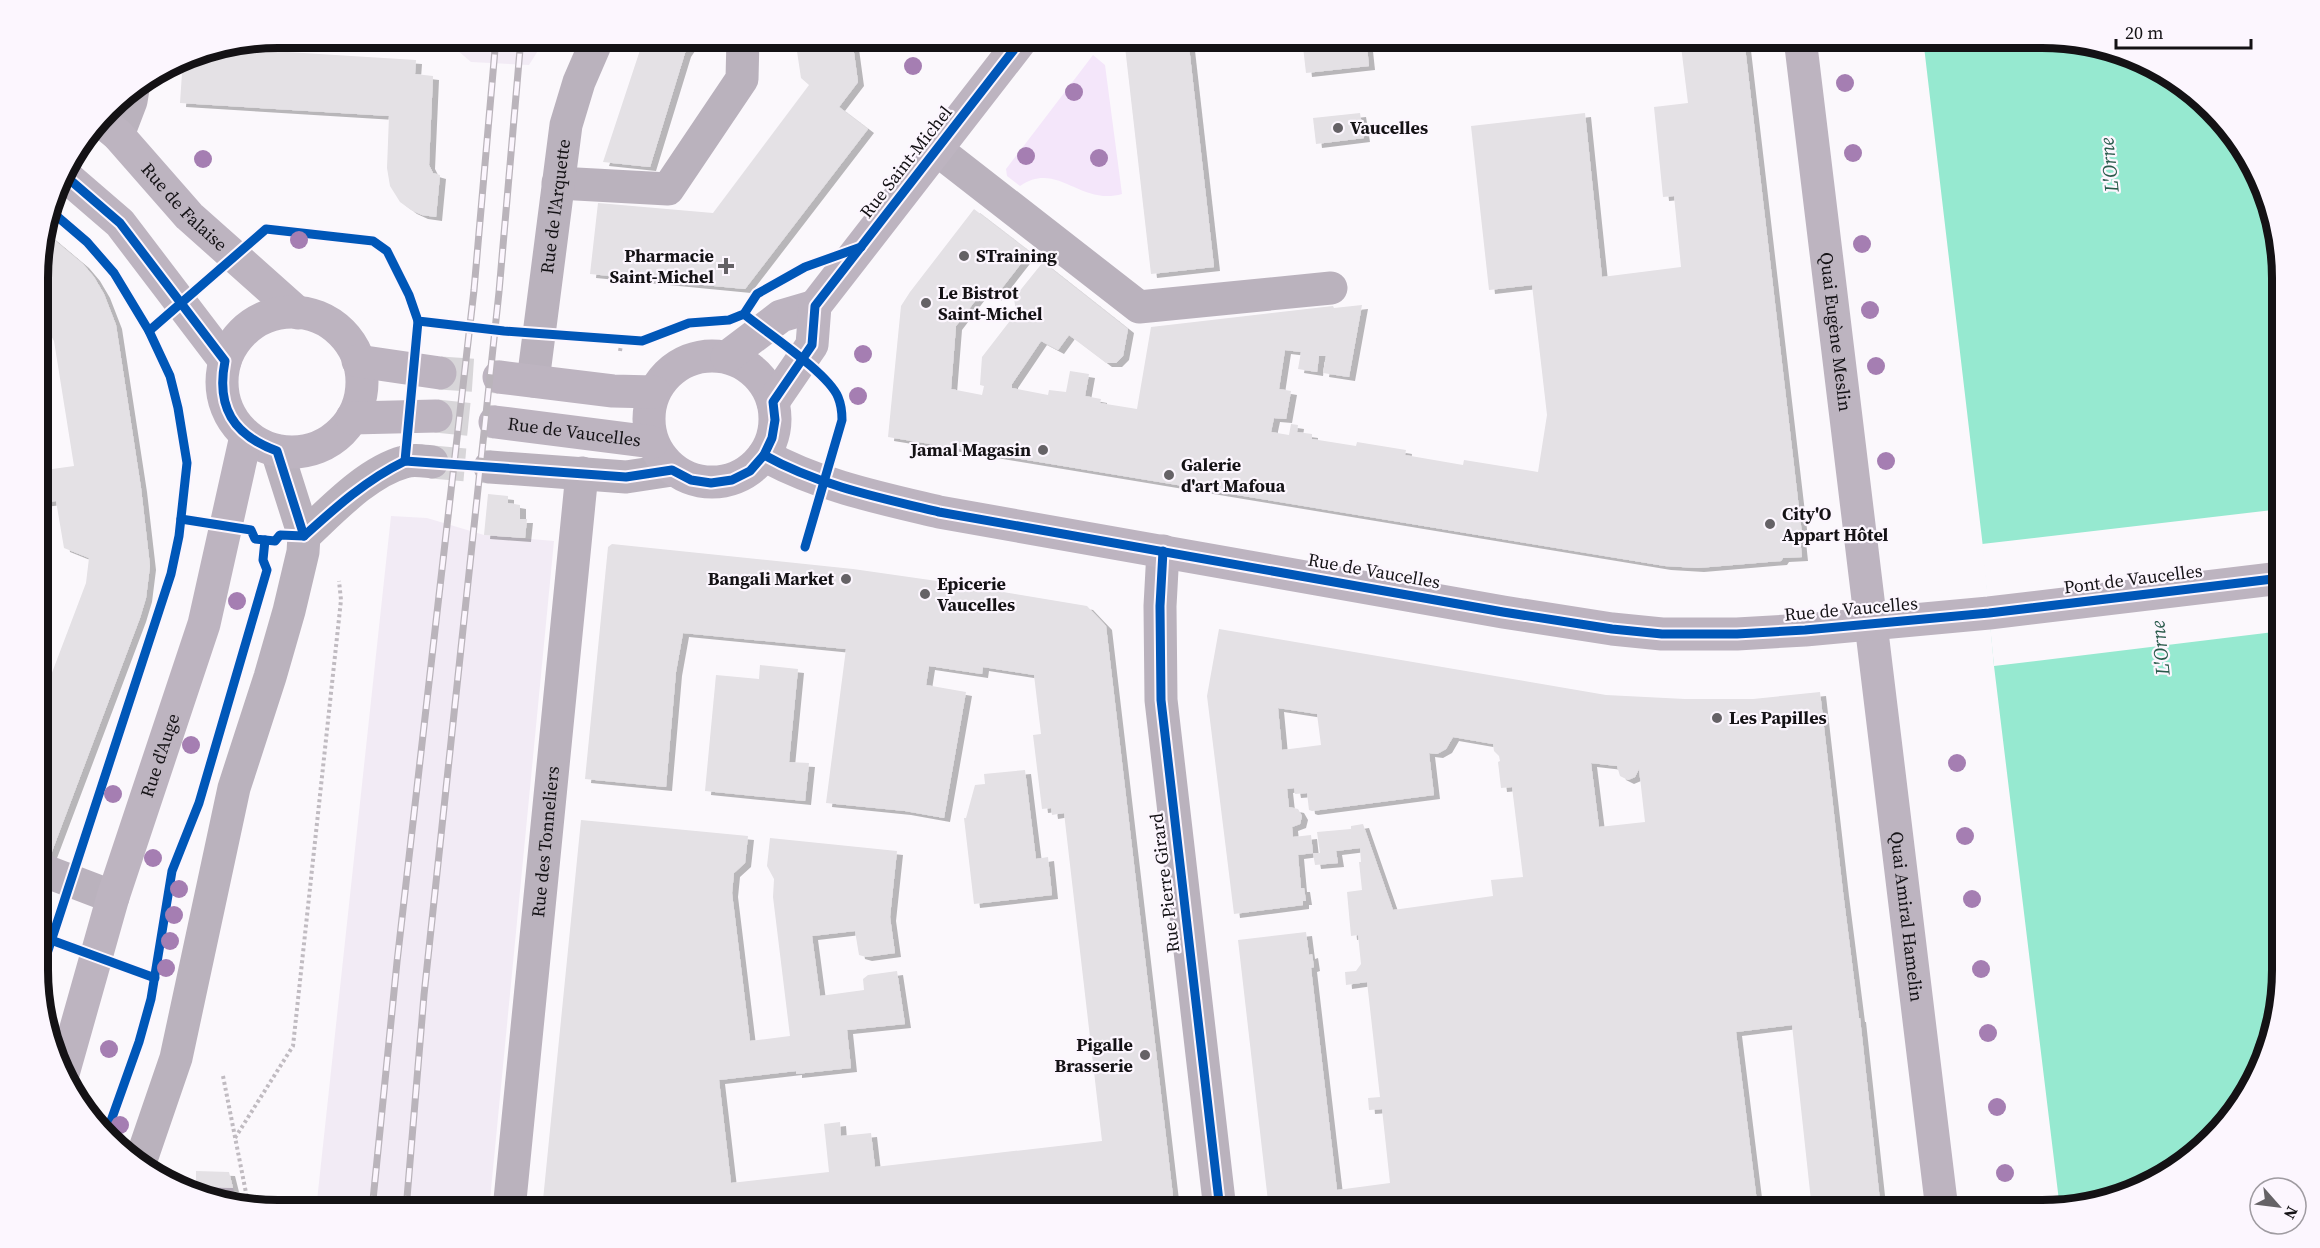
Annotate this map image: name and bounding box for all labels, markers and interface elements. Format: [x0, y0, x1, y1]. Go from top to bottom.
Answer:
scale bar [2116, 12, 2251, 50]
text: 20 m [2125, 20, 2163, 45]
street label: Rue Saint-Michel [854, 100, 957, 223]
place label: Vaucelles [1350, 115, 1428, 140]
marker: Vaucelles [1331, 121, 1345, 135]
water label: L'Orne [2092, 136, 2126, 195]
street label: Rue de l'Arquette [534, 138, 576, 275]
street label: Rue de Falaise [136, 157, 233, 257]
place label: Pharmacie Saint-Michel [609, 243, 714, 289]
place label: STraining [976, 243, 1057, 268]
marker: STraining [957, 249, 971, 263]
street label: Quai Eugène Meslin [1814, 251, 1858, 413]
marker: Pharmacie Saint-Michel [719, 259, 733, 273]
place label: Le Bistrot Saint-Michel [938, 280, 1043, 326]
marker: Le Bistrot Saint-Michel [919, 296, 933, 310]
street label: Rue de Vaucelles [506, 411, 643, 453]
place label: Jamal Magasin [910, 437, 1031, 462]
marker: Jamal Magasin [1036, 443, 1050, 457]
place label: Galerie d'art Mafoua [1181, 452, 1286, 498]
marker: Galerie d'art Mafoua [1162, 468, 1176, 482]
place label: City'O Appart Hôtel [1782, 501, 1888, 547]
marker: City'O Appart Hôtel [1763, 517, 1777, 531]
street label: Rue de Vaucelles [1306, 547, 1442, 594]
street label: Pont de Vaucelles [2062, 558, 2204, 599]
place label: Bangali Market [708, 566, 835, 591]
place label: Epicerie Vaucelles [937, 571, 1015, 617]
marker: Bangali Market [839, 572, 853, 586]
marker: Epicerie Vaucelles [918, 587, 932, 601]
street label: Rue de Vaucelles [1783, 590, 1919, 627]
water label: L'Orne [2143, 619, 2177, 678]
place label: Les Papilles [1729, 705, 1827, 730]
street label: Rue d'Auge [134, 710, 185, 801]
marker: Les Papilles [1710, 711, 1724, 725]
street label: Rue des Tonneliers [525, 765, 565, 919]
street label: Rue Pierre Girard [1144, 812, 1185, 954]
street label: Quai Amiral Hamelin [1884, 830, 1930, 1003]
place label: Pigalle Brasserie [1055, 1032, 1133, 1078]
marker: Pigalle Brasserie [1138, 1048, 1152, 1062]
north arrow [2248, 1176, 2308, 1236]
text: N [2279, 1203, 2304, 1224]

